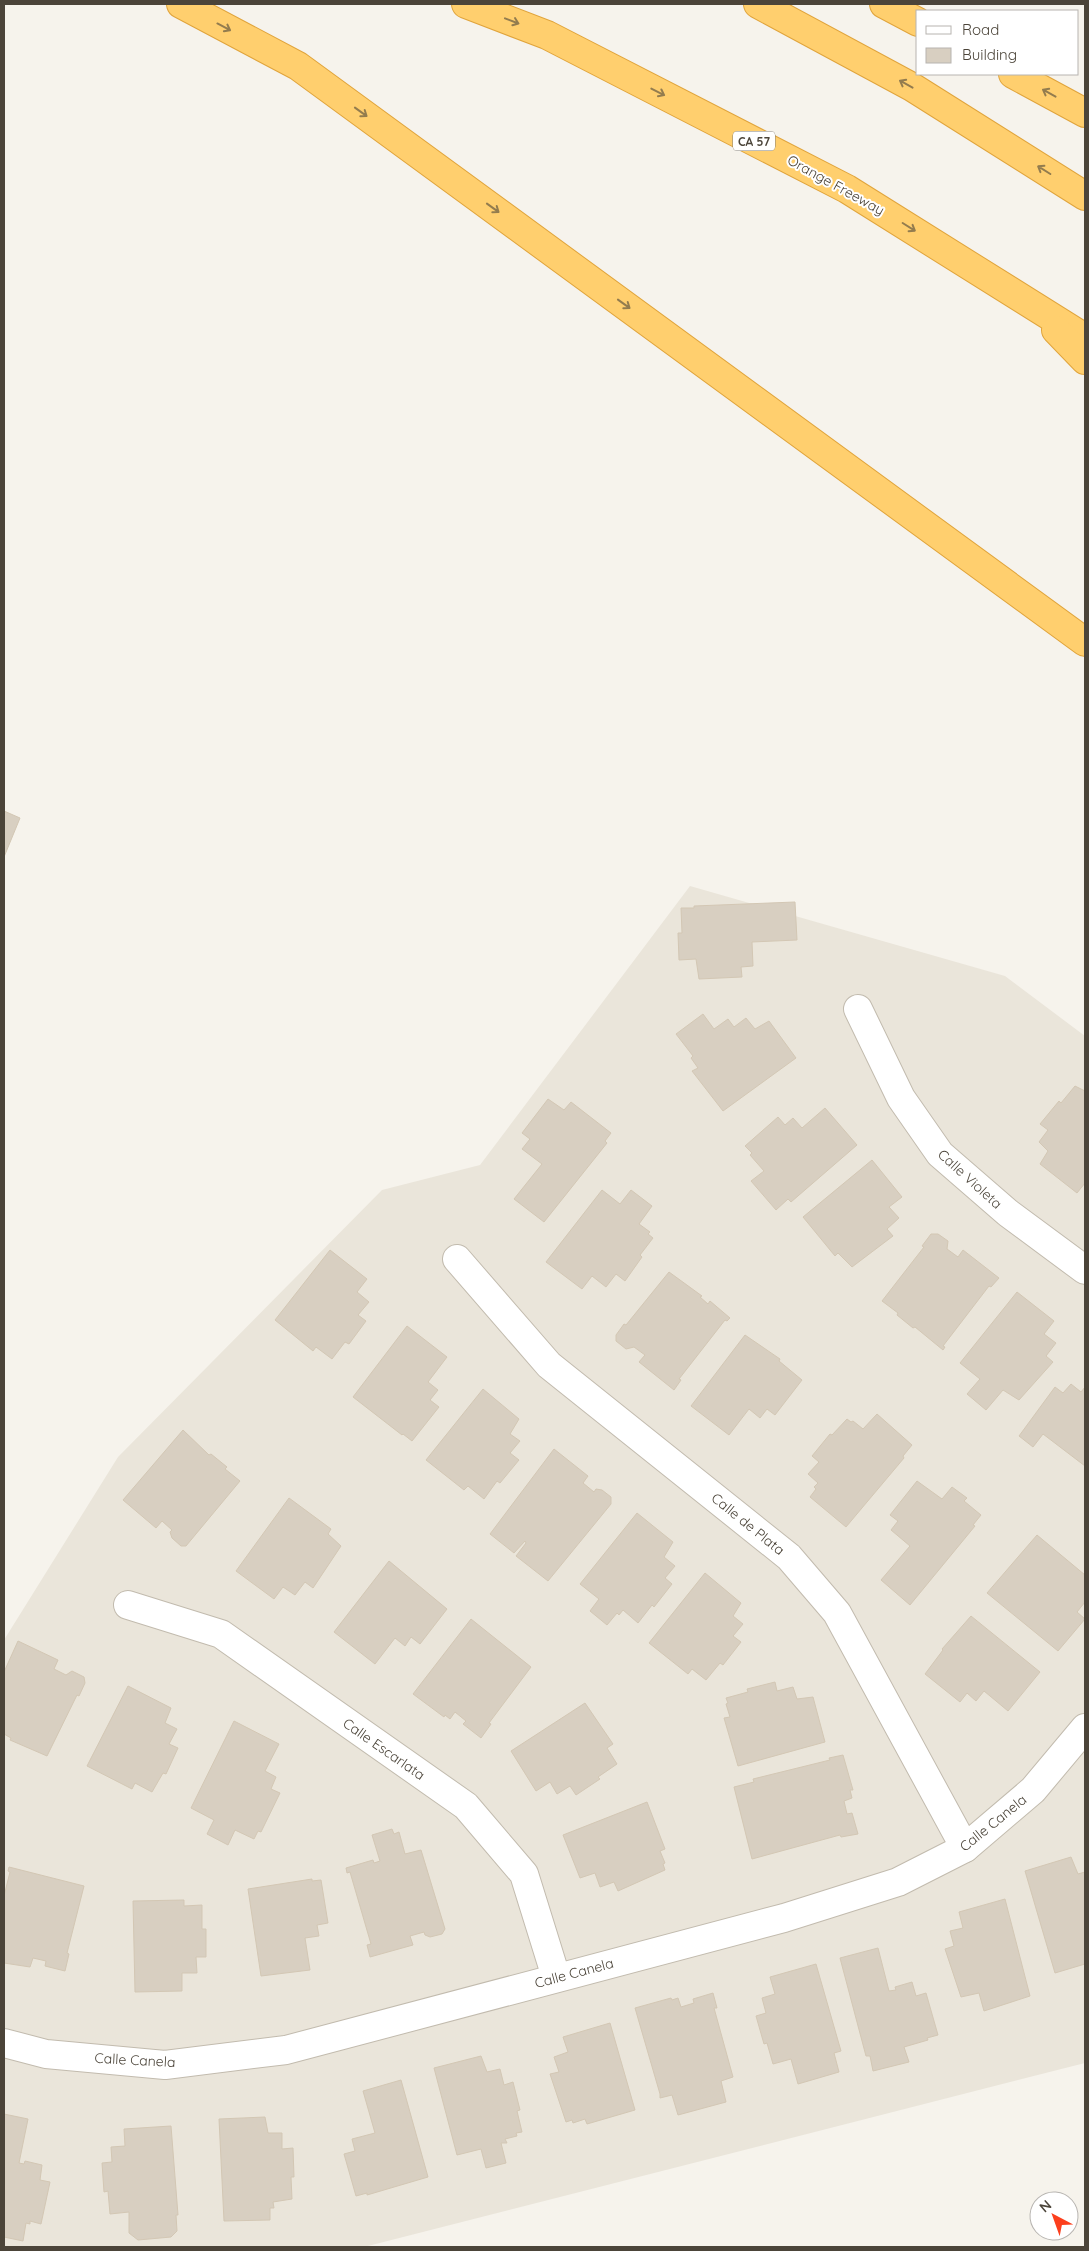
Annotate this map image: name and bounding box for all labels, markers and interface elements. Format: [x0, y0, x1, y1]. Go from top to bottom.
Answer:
legend [916, 10, 1079, 75]
one-way arrow [504, 17, 519, 26]
text: Road [962, 20, 999, 39]
one-way arrow [216, 22, 231, 32]
text: Building [962, 45, 1017, 64]
one-way arrow [899, 79, 914, 89]
one-way arrow [650, 88, 665, 97]
one-way arrow [1043, 88, 1057, 98]
one-way arrow [354, 107, 368, 117]
road number: CA 57 [733, 132, 775, 150]
street label: Orange Freeway [784, 151, 888, 219]
one-way arrow [1037, 165, 1051, 176]
one-way arrow [486, 203, 500, 213]
one-way arrow [901, 222, 915, 232]
one-way arrow [617, 299, 631, 309]
street label: Calle Violeta [934, 1145, 1006, 1213]
street label: Calle de Plata [708, 1489, 788, 1559]
street label: Calle Escarlata [339, 1714, 429, 1784]
street label: Calle Canela [956, 1791, 1030, 1855]
street label: Calle Canela [533, 1954, 615, 1992]
street label: Calle Canela [94, 2049, 176, 2071]
north arrow [1029, 2191, 1079, 2241]
text: N [1036, 2196, 1055, 2216]

